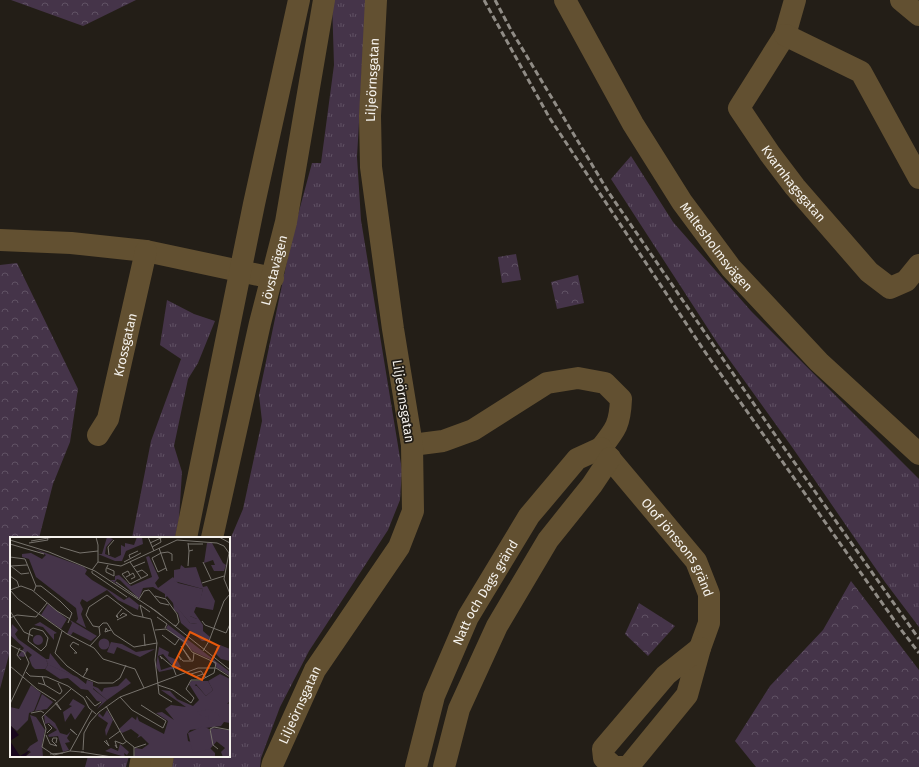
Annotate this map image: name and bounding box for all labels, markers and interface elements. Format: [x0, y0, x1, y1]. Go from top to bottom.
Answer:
street label: Liljeörnsgatan [363, 38, 382, 122]
street label: Kvarnhagsgatan [758, 143, 829, 225]
street label: Maltesholmsvägen [677, 199, 756, 294]
street label: Lövstavägen [258, 233, 290, 307]
street label: Krossgatan [111, 312, 140, 378]
street label: Liljeörnsgatan [390, 358, 417, 444]
street label: Olof Jönssons gränd [638, 495, 716, 599]
inset map [10, 537, 230, 757]
street label: Natt och Dags gränd [450, 537, 521, 647]
street label: Liljeörnsgatan [276, 664, 324, 746]

